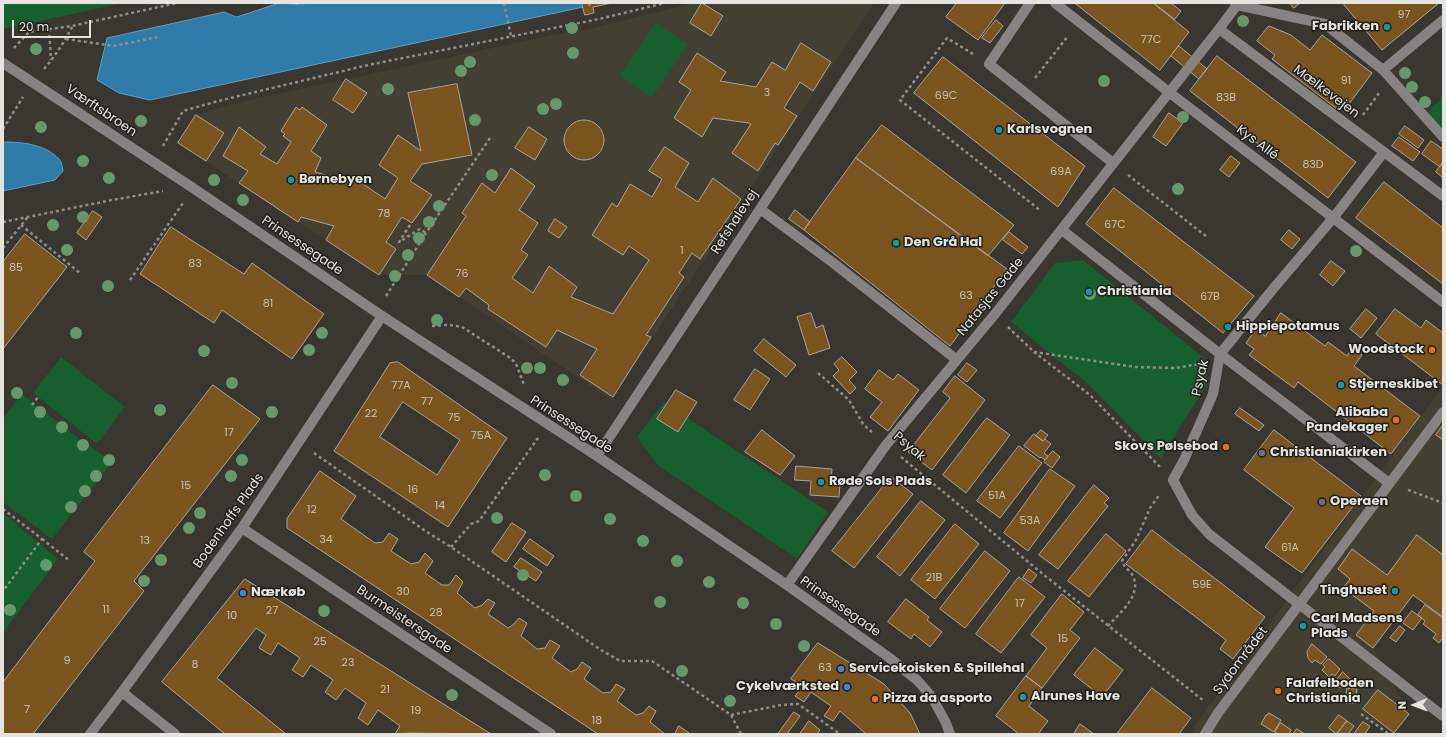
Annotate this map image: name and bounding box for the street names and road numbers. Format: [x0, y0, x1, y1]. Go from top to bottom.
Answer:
street label: Mælkevejen [1290, 62, 1362, 122]
street label: Værftsbroen [63, 82, 139, 140]
street label: Kys Allé [1233, 122, 1281, 164]
street label: Refshalevej [708, 187, 762, 257]
street label: Prinsessegade [258, 213, 346, 279]
street label: Natasjas Gade [955, 255, 1027, 339]
street label: Psyak [1189, 358, 1213, 398]
street label: Prinsessegade [527, 393, 615, 457]
street label: Psyak [890, 429, 928, 465]
street label: Bodenhoffs Plads [190, 471, 268, 571]
street label: Prinsessegade [797, 573, 883, 641]
street label: Burmeistersgade [353, 582, 455, 658]
street label: Sydområdet [1210, 624, 1272, 698]

